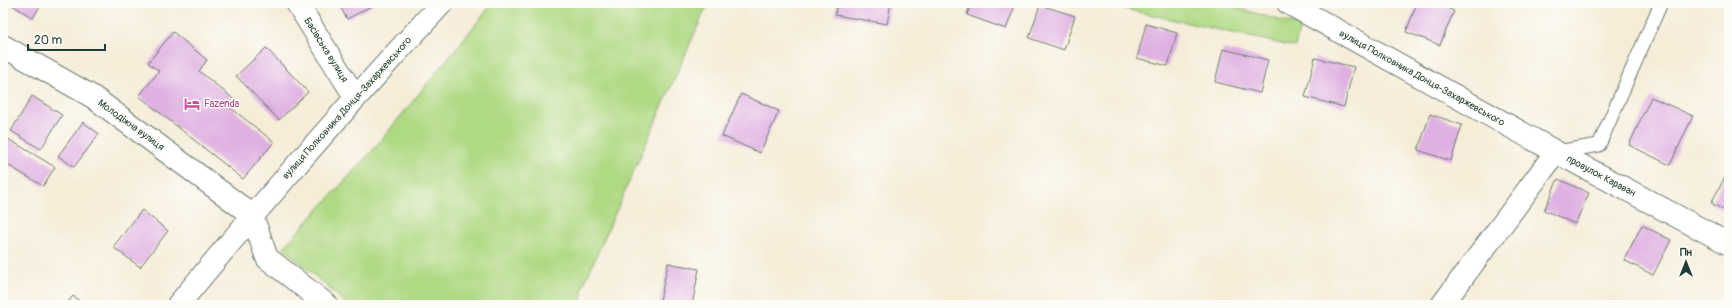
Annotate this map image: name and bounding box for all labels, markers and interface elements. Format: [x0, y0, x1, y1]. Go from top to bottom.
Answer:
street label: Басівська вулиця [301, 15, 351, 85]
scale bar [28, 26, 105, 52]
street label: вулиця Полковника Донця-Захаржевського [1337, 27, 1507, 129]
text: 20 m [34, 33, 63, 48]
street label: вулиця Полковника Донця-Захаржевського [280, 34, 415, 182]
hotel icon: Fazenda [183, 95, 201, 113]
street label: Молодіжна вулиця [95, 97, 167, 153]
place label: Fazenda [204, 98, 240, 110]
street label: провулок Караван [1564, 153, 1638, 199]
north arrow [1666, 242, 1706, 282]
text: Пн [1680, 246, 1693, 259]

